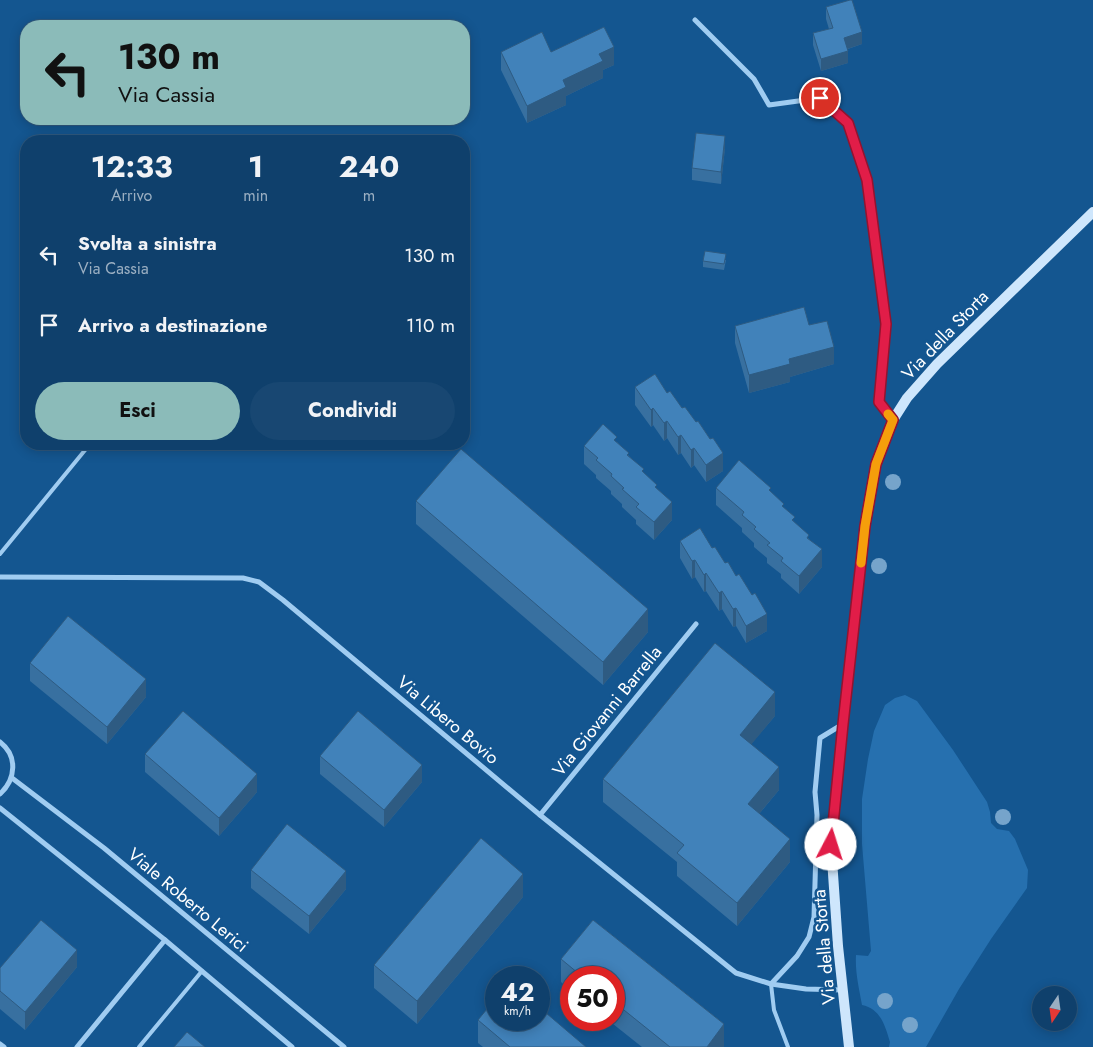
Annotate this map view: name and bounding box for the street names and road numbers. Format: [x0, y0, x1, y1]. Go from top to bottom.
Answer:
street label: Via della Storta [895, 284, 995, 386]
street label: Via Giovanni Barrella [546, 640, 668, 782]
street label: Via Libero Bovio [391, 670, 505, 771]
street label: Viale Roberto Lerici [122, 842, 254, 958]
street label: Via della Storta [806, 888, 842, 1006]

